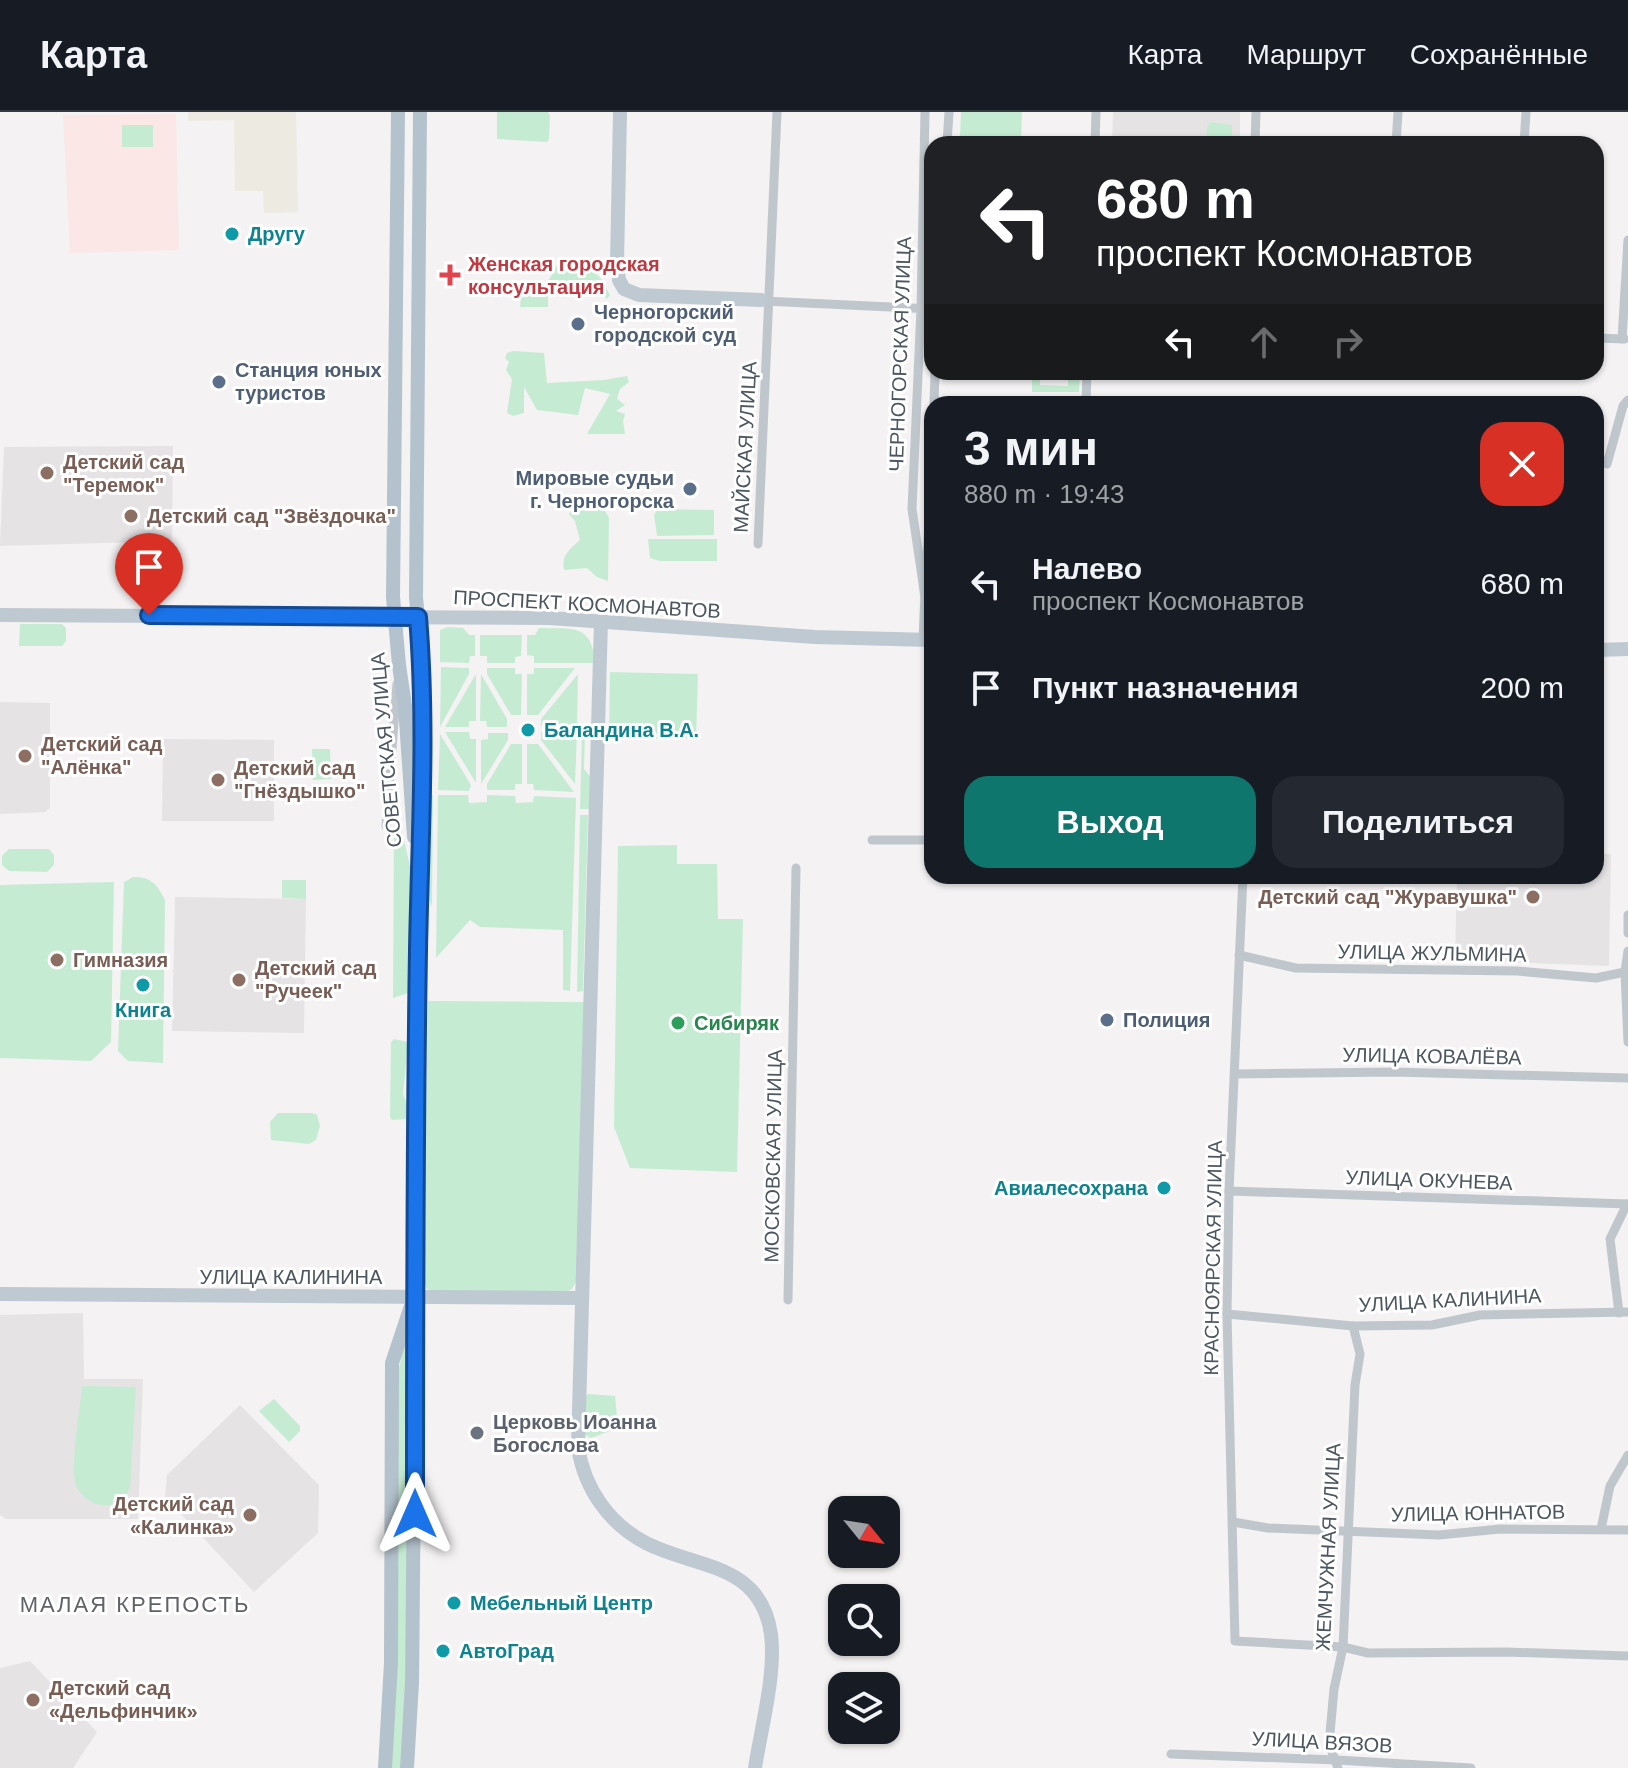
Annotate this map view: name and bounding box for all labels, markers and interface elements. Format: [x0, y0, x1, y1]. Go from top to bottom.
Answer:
text: Карта [40, 34, 147, 76]
text: Карта [1127, 39, 1202, 70]
text: Маршрут [1246, 39, 1366, 70]
text: Сохранённые [1410, 39, 1588, 70]
text: 680 m [1096, 167, 1255, 230]
icon: left [964, 168, 1068, 272]
place label: Другу [248, 223, 306, 245]
marker: Другу [223, 225, 241, 243]
text: проспект Космонавтов [1096, 233, 1473, 274]
street label: ЧЕРНОГОРСКАЯ УЛИЦА [885, 235, 915, 472]
place label: Женская городская консультация [467, 253, 660, 298]
marker: Женская городская консультация [439, 264, 461, 286]
place label: Черногорский городской суд [594, 301, 737, 346]
marker: Черногорский городской суд [569, 315, 587, 333]
icon: left [1158, 320, 1202, 364]
icon: ahead [1242, 320, 1286, 364]
icon: right [1326, 320, 1370, 364]
place label: Станция юных туристов [235, 359, 382, 404]
street label: МАЙСКАЯ УЛИЦА [729, 360, 761, 533]
marker: Станция юных туристов [210, 373, 228, 391]
text: 3 мин [964, 422, 1098, 475]
button: close [1480, 422, 1564, 506]
place label: Детский сад "Теремок" [63, 451, 185, 496]
marker: Детский сад "Теремок" [38, 464, 56, 482]
place label: Мировые судьи г. Черногорска [516, 467, 675, 512]
text: 880 m · 19:43 [964, 479, 1124, 509]
marker: Мировые судьи г. Черногорска [681, 480, 699, 498]
place label: Детский сад "Звёздочка" [147, 505, 396, 527]
marker: Детский сад "Звёздочка" [122, 507, 140, 525]
pin [115, 533, 183, 615]
icon: arrive [127, 545, 171, 589]
text: Налево [1032, 552, 1142, 585]
icon: left [964, 562, 1008, 606]
text: 680 m [1481, 567, 1564, 600]
street label: ПРОСПЕКТ КОСМОНАВТОВ [453, 586, 721, 622]
text: проспект Космонавтов [1032, 586, 1304, 616]
street label: СОВЕТСКАЯ УЛИЦА [366, 651, 405, 848]
icon: arrive [964, 666, 1008, 710]
text: Пункт назначения [1032, 671, 1299, 704]
text: 200 m [1481, 671, 1564, 704]
place label: Баландина В.А. [544, 719, 699, 741]
marker: Баландина В.А. [519, 721, 537, 739]
place label: Детский сад "Алёнка" [41, 733, 163, 778]
marker: Детский сад "Алёнка" [16, 747, 34, 765]
place label: Детский сад "Гнёздышко" [234, 757, 365, 802]
marker: Детский сад "Гнёздышко" [209, 771, 227, 789]
button: Выход [964, 776, 1256, 868]
button: Поделиться [1272, 776, 1564, 868]
place label: Детский сад "Журавушка" [1258, 886, 1517, 908]
marker: Детский сад "Журавушка" [1524, 888, 1542, 906]
street label: УЛИЦА ЖУЛЬМИНА [1337, 940, 1527, 966]
place label: Гимназия [73, 949, 168, 971]
marker: Гимназия [48, 951, 66, 969]
place label: Детский сад "Ручеек" [255, 957, 377, 1002]
marker: Детский сад "Ручеек" [230, 971, 248, 989]
marker: Книга [134, 976, 152, 994]
place label: Книга [115, 999, 172, 1021]
place label: Полиция [1123, 1009, 1210, 1031]
marker: Полиция [1098, 1011, 1116, 1029]
place label: Сибиряк [694, 1012, 780, 1034]
marker: Сибиряк [669, 1014, 687, 1032]
street label: УЛИЦА КОВАЛЁВА [1342, 1043, 1522, 1069]
street label: МОСКОВСКАЯ УЛИЦА [760, 1048, 786, 1263]
street label: КРАСНОЯРСКАЯ УЛИЦА [1200, 1140, 1226, 1376]
street label: УЛИЦА ОКУНЕВА [1345, 1166, 1514, 1194]
place label: Авиалесохрана [994, 1177, 1149, 1199]
marker: Авиалесохрана [1155, 1179, 1173, 1197]
street label: УЛИЦА КАЛИНИНА [200, 1266, 383, 1288]
street label: УЛИЦА КАЛИНИНА [1358, 1284, 1542, 1316]
place label: Церковь Иоанна Богослова [493, 1411, 657, 1456]
marker: Церковь Иоанна Богослова [468, 1424, 486, 1442]
street label: ЖЕМЧУЖНАЯ УЛИЦА [1312, 1442, 1344, 1652]
position arrow [373, 1472, 457, 1556]
place label: Детский сад «Калинка» [113, 1493, 234, 1538]
north arrow [828, 1496, 900, 1568]
map controls [828, 1496, 900, 1744]
street label: УЛИЦА ЮННАТОВ [1391, 1500, 1565, 1526]
marker: Детский сад «Калинка» [241, 1506, 259, 1524]
button: search [828, 1584, 900, 1656]
district label: МАЛАЯ КРЕПОСТЬ [20, 1592, 250, 1617]
place label: Мебельный Центр [470, 1592, 653, 1614]
marker: Мебельный Центр [445, 1594, 463, 1612]
place label: АвтоГрад [459, 1640, 554, 1662]
marker: АвтоГрад [434, 1642, 452, 1660]
button: layers [828, 1672, 900, 1744]
place label: Детский сад «Дельфинчик» [49, 1677, 198, 1722]
marker: Детский сад «Дельфинчик» [24, 1691, 42, 1709]
street label: УЛИЦА ВЯЗОВ [1251, 1727, 1393, 1757]

